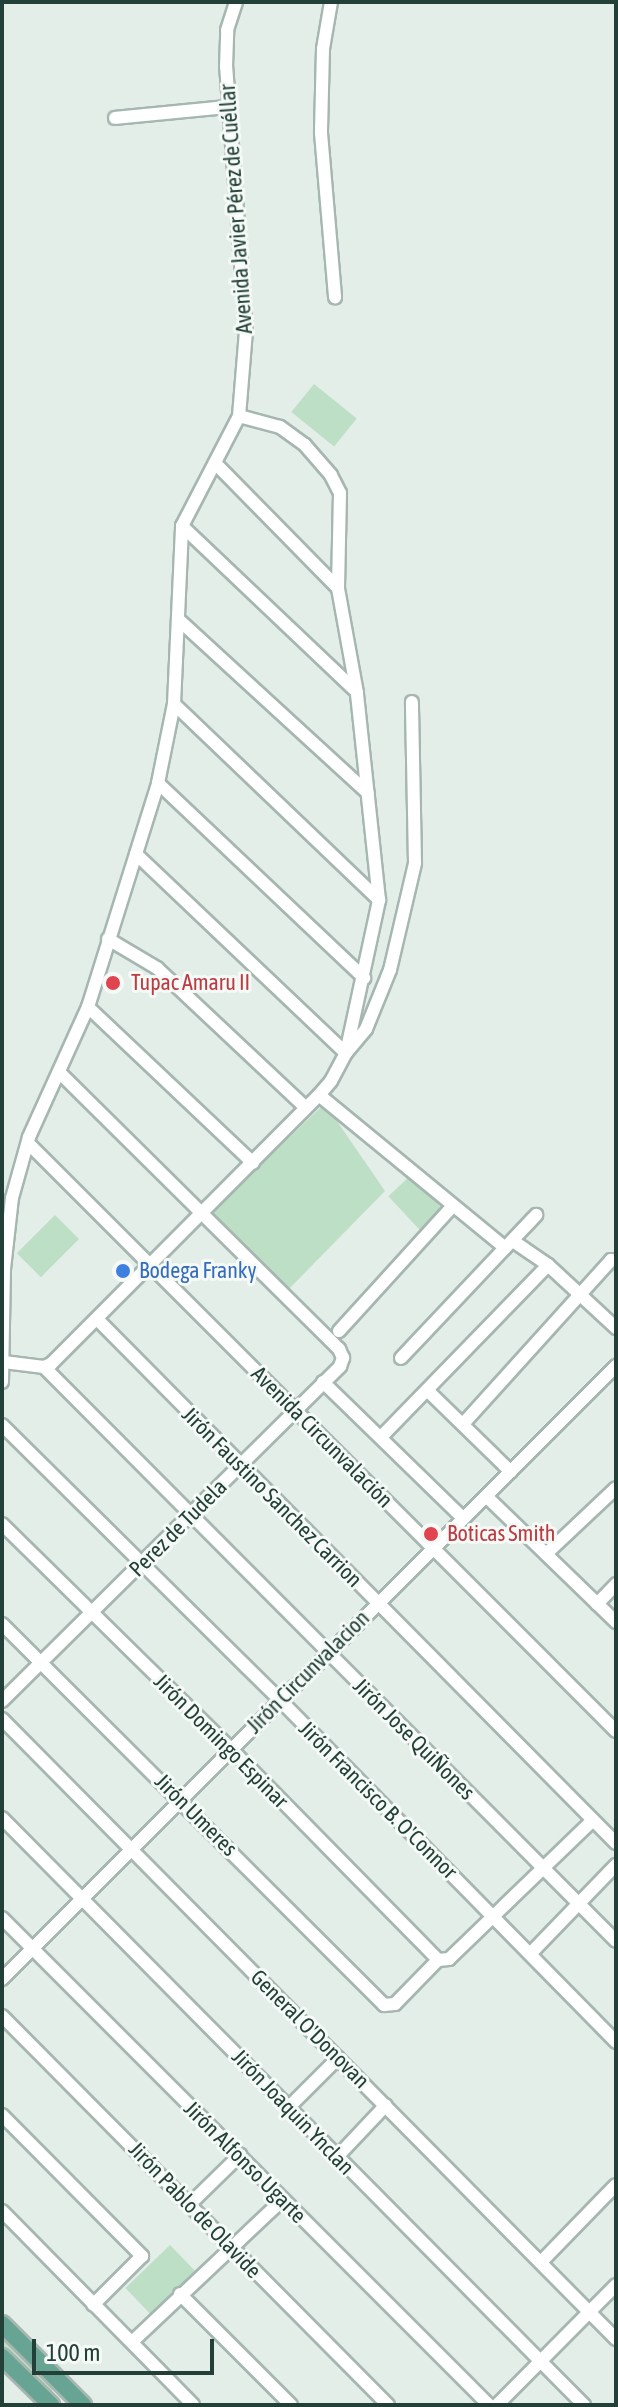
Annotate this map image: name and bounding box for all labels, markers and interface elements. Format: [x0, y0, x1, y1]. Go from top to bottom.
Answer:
street label: Avenida Javier Pérez de Cuéllar [214, 83, 258, 335]
place label: Tupac Amaru II [131, 970, 250, 996]
marker: Tupac Amaru II [102, 972, 124, 994]
place label: Bodega Franky [139, 1258, 257, 1284]
marker: Bodega Franky [114, 1262, 132, 1280]
street label: Avenida Circunvalación [246, 1361, 398, 1513]
street label: Jirón Faustino Sanchez Carrion [176, 1401, 368, 1593]
street label: Perez de Tudela [124, 1474, 232, 1582]
place label: Boticas Smith [447, 1521, 555, 1547]
marker: Boticas Smith [422, 1525, 440, 1543]
street label: Jirón Circunvalacion [241, 1605, 375, 1739]
street label: Jirón Domingo Espinar [148, 1668, 294, 1814]
street label: Jirón Jose QuiÑones [348, 1673, 480, 1805]
street label: Jirón Francisco B. O'Connor [293, 1715, 463, 1885]
street label: Jirón Umeres [149, 1768, 243, 1862]
street label: General O'Donovan [245, 1964, 375, 2094]
street label: Jirón Joaquin Ynclan [226, 2044, 360, 2180]
street label: Jirón Alfonso Ugarte [178, 2095, 312, 2229]
street label: Jirón Pablo de Olavide [123, 2136, 267, 2284]
scale bar [36, 2323, 218, 2373]
text: 100 m [46, 2339, 100, 2366]

